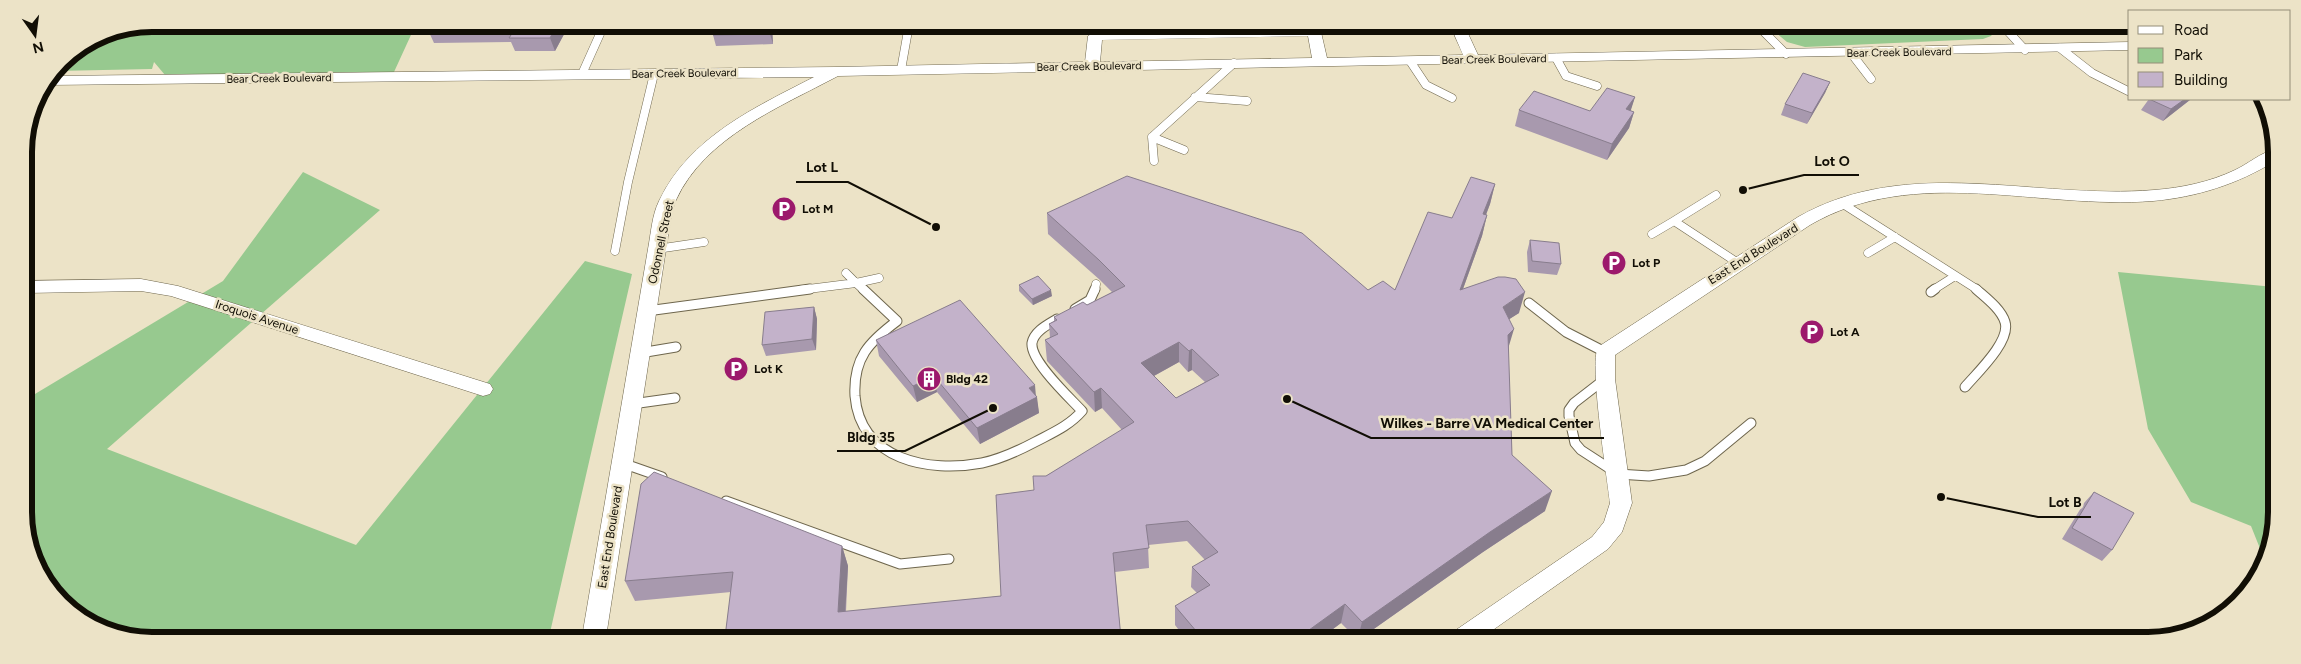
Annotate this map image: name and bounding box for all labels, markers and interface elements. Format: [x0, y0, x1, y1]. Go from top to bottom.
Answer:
north arrow [10, 10, 60, 60]
legend [2128, 10, 2291, 100]
text: Road [2174, 21, 2209, 39]
text: N [31, 38, 45, 57]
street label: Bear Creek Boulevard [1846, 45, 1952, 60]
text: Park [2174, 46, 2203, 64]
street label: Bear Creek Boulevard [1441, 52, 1547, 67]
street label: Bear Creek Boulevard [1036, 59, 1142, 74]
street label: Bear Creek Boulevard [631, 66, 737, 81]
street label: Bear Creek Boulevard [226, 71, 332, 86]
text: Building [2174, 71, 2228, 89]
callout: Lot O [1804, 146, 1859, 175]
callout: Lot L [796, 153, 848, 182]
text: Lot O [1814, 153, 1850, 170]
text: Lot L [806, 159, 839, 176]
parking icon: Lot M [771, 196, 797, 222]
street label: Odonnell Street [645, 198, 677, 285]
place label: Lot M [802, 202, 833, 216]
street label: East End Boulevard [1705, 221, 1801, 287]
parking icon: Lot P [1601, 250, 1627, 276]
place label: Lot P [1632, 256, 1661, 270]
street label: Iroquois Avenue [214, 297, 301, 337]
parking icon: Lot A [1799, 319, 1825, 345]
place label: Lot A [1830, 325, 1860, 339]
parking icon: Lot K [723, 356, 749, 382]
place label: Lot K [754, 362, 783, 376]
building icon: Bldg 42 [916, 366, 942, 392]
place label: Bldg 42 [946, 372, 988, 386]
callout: Wilkes - Barre VA Medical Center [1371, 409, 1604, 438]
text: Wilkes - Barre VA Medical Center [1381, 415, 1594, 432]
callout: Bldg 35 [837, 422, 905, 451]
text: Bldg 35 [847, 429, 895, 446]
street label: East End Boulevard [595, 485, 625, 589]
callout: Lot B [2038, 488, 2091, 517]
text: Lot B [2048, 494, 2082, 511]

